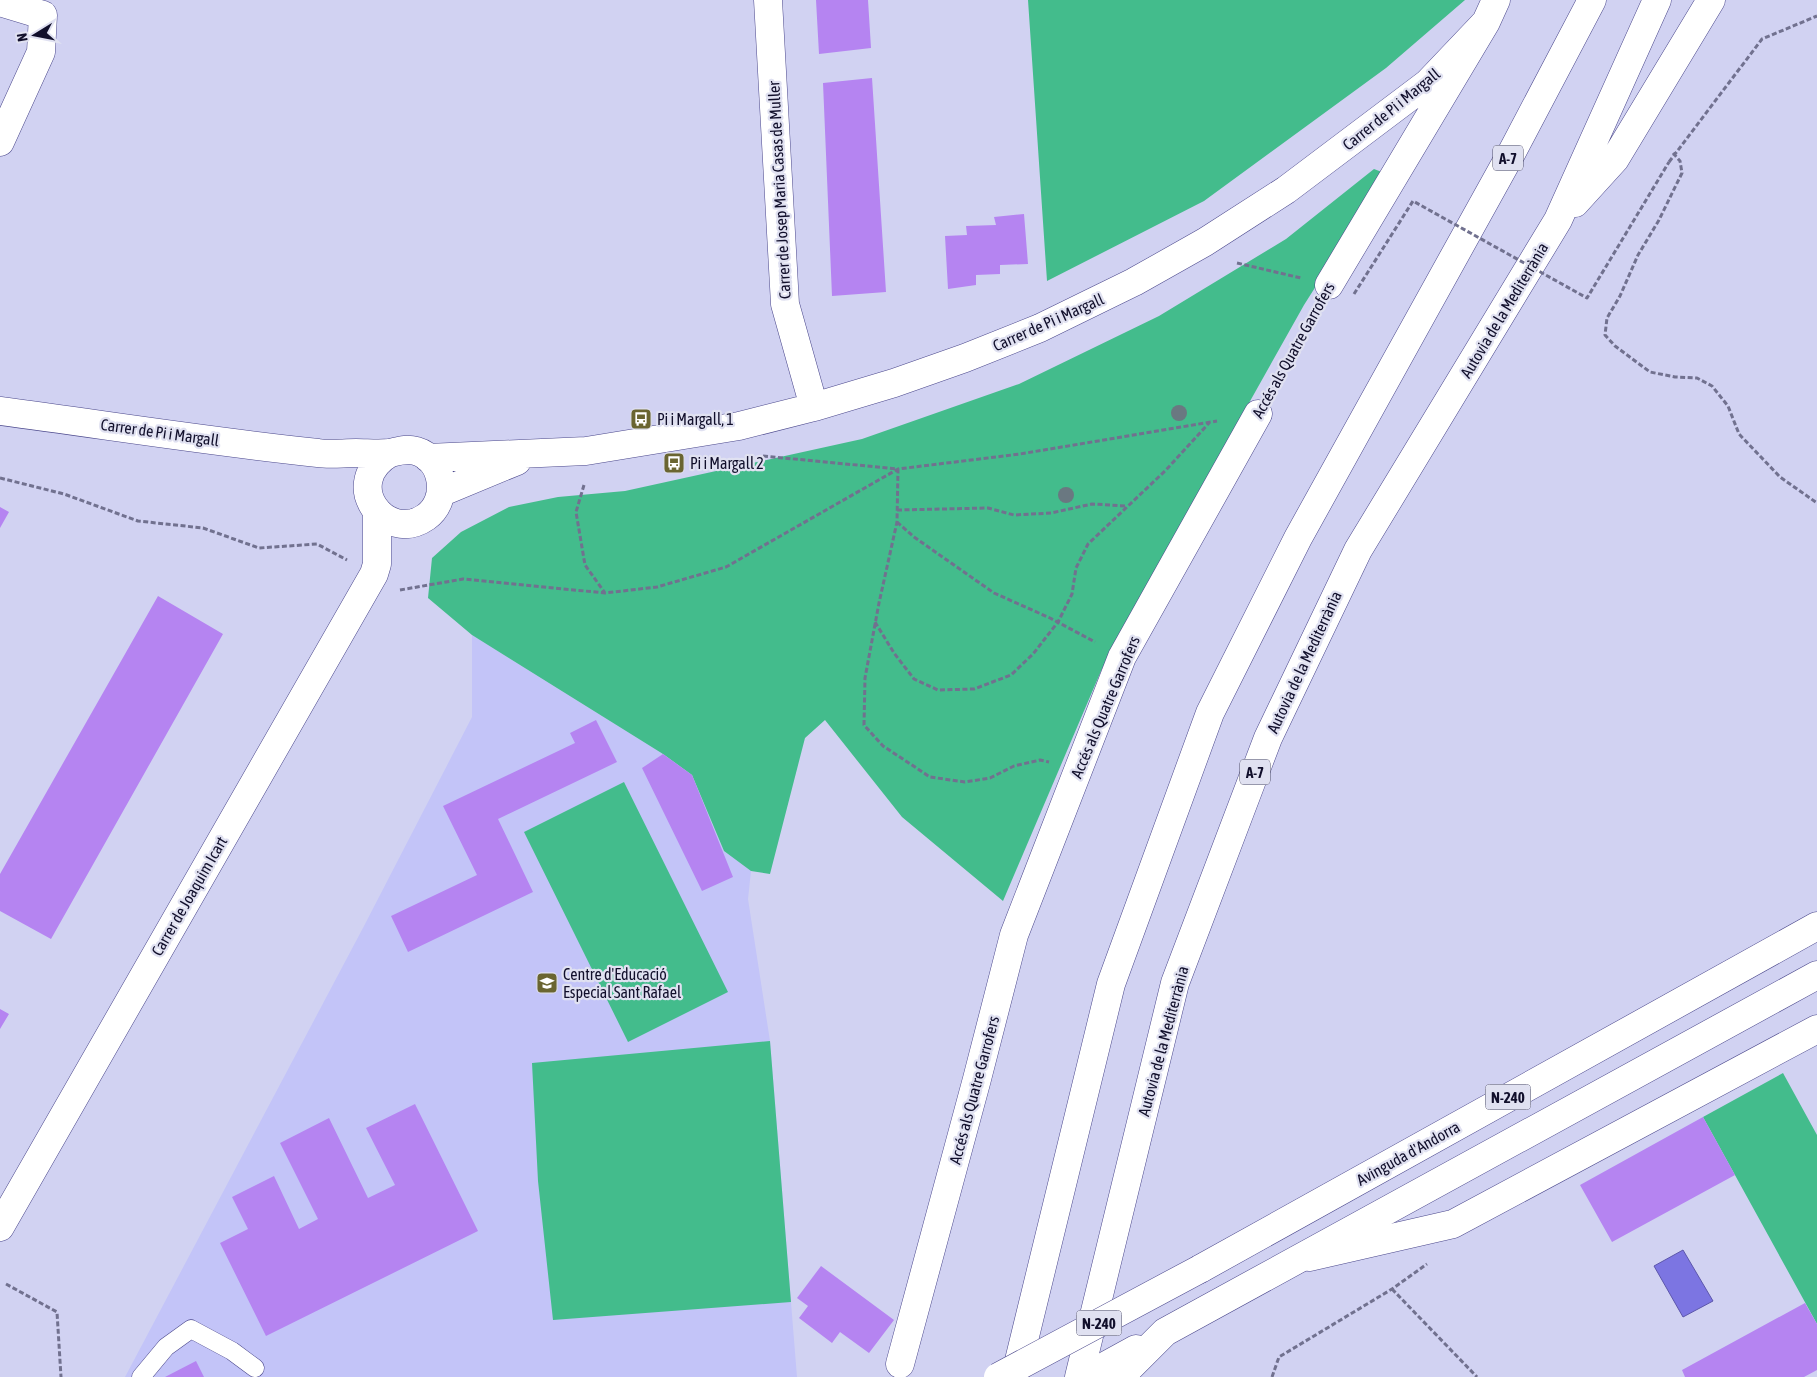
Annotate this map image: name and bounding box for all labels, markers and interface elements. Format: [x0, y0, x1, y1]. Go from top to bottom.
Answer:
north arrow [10, 10, 60, 60]
text: N [14, 32, 31, 43]
street label: Carrer de Pi i Margall [1339, 64, 1444, 154]
street label: Carrer de Josep Maria Casas de Muller [764, 80, 795, 299]
road number: A-7 [1493, 146, 1523, 170]
street label: Autovia de la Mediterrània [1456, 239, 1552, 381]
street label: Accés als Quatre Garrofers [1248, 279, 1338, 421]
street label: Carrer de Pi i Margall [990, 289, 1107, 355]
bus stop icon: Pi i Margall, 1 [629, 407, 653, 431]
place label: Pi i Margall, 1 [657, 410, 734, 429]
street label: Carrer de Pi i Margall [99, 415, 221, 450]
bus stop icon: Pi i Margall 2 [662, 451, 686, 475]
place label: Pi i Margall 2 [690, 454, 764, 473]
street label: Autovia de la Mediterrània [1263, 588, 1345, 736]
street label: Accés als Quatre Garrofers [1067, 633, 1143, 781]
road number: A-7 [1240, 760, 1270, 784]
street label: Carrer de Joaquim Icart [148, 833, 232, 959]
street label: Autovia de la Mediterrània [1134, 964, 1192, 1118]
place label: Centre d'Educació Especial Sant Rafael [563, 965, 682, 1002]
school or university icon: Centre d'Educació Especial Sant Rafael [535, 971, 559, 995]
street label: Accés als Quatre Garrofers [946, 1014, 1003, 1166]
road number: N-240 [1486, 1084, 1530, 1110]
street label: Avinguda d'Andorra [1353, 1117, 1463, 1190]
road number: N-240 [1076, 1310, 1122, 1336]

